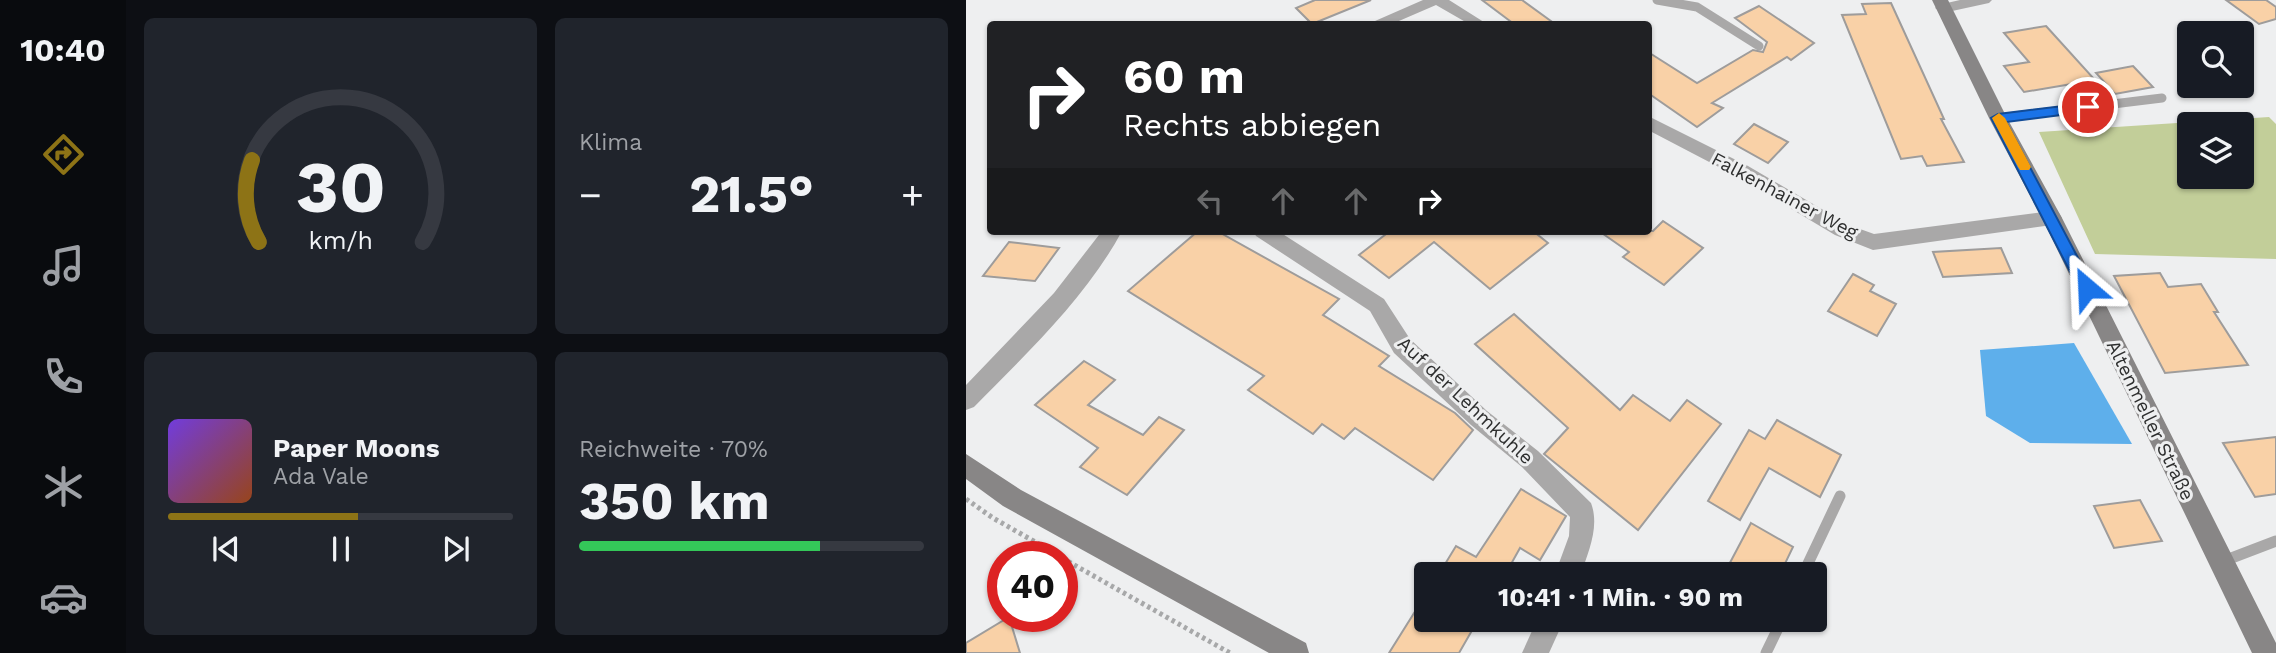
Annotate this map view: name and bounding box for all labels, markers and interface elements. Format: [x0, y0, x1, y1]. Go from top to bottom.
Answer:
map controls [2177, 21, 2254, 189]
button: search [2177, 21, 2254, 98]
text: 10:40 [20, 31, 106, 69]
text: 60 m [1123, 47, 1245, 105]
icon: right [1008, 49, 1099, 140]
pin [2058, 77, 2118, 137]
icon: arrive [2069, 88, 2107, 126]
text: Rechts abbiegen [1123, 106, 1381, 144]
button: layers [2177, 112, 2254, 189]
text: Klima [579, 129, 642, 156]
icon: directions [39, 130, 88, 179]
text: 30 [295, 144, 386, 230]
street label: Falkenhainer Weg [1708, 147, 1863, 244]
text: 21.5° [689, 164, 814, 225]
text: − [579, 173, 602, 217]
text: + [901, 173, 924, 217]
icon: left [1191, 182, 1229, 220]
icon: ahead [1264, 182, 1302, 220]
icon: ahead [1337, 182, 1375, 220]
icon: right [1410, 182, 1448, 220]
text: km/h [308, 226, 373, 255]
icon: music [39, 241, 88, 290]
position arrow [2050, 251, 2124, 325]
street label: Auf der Lehmkuhle [1393, 332, 1538, 469]
street label: Altenmeller Straße [2102, 336, 2199, 504]
icon: phone [39, 352, 88, 401]
text: Paper Moons [273, 433, 440, 463]
text: Reichweite · 70% [579, 436, 768, 463]
icon: climate [39, 462, 88, 511]
text: Ada Vale [273, 463, 369, 490]
text: 350 km [579, 471, 770, 532]
icon: previous [207, 530, 245, 568]
icon: pause [322, 530, 360, 568]
icon: next [437, 530, 475, 568]
speed limit sign: 40 [987, 541, 1078, 632]
icon: car [39, 573, 88, 622]
text: 10:41 · 1 Min. · 90 m [1498, 582, 1743, 612]

